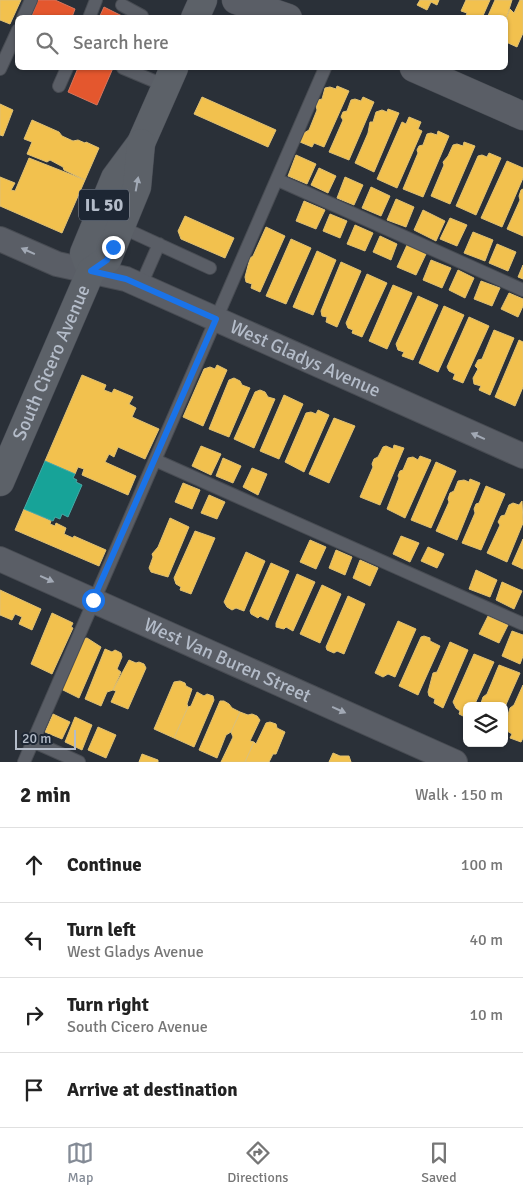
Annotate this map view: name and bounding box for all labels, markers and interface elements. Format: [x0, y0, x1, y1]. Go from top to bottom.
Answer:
search box [15, 15, 508, 70]
icon: search [33, 29, 61, 57]
text: Search here [73, 31, 169, 55]
one-way arrow [133, 176, 141, 192]
road number: IL 50 [79, 190, 129, 220]
route end [102, 236, 125, 259]
one-way arrow [21, 247, 35, 255]
street label: South Cicero Avenue [7, 281, 96, 444]
street label: West Gladys Avenue [226, 315, 384, 403]
one-way arrow [471, 432, 486, 441]
one-way arrow [40, 576, 54, 584]
route start [82, 589, 105, 612]
street label: West Van Buren Street [140, 613, 315, 708]
map controls [463, 702, 508, 747]
button: layers [463, 702, 508, 747]
one-way arrow [332, 707, 346, 715]
scale bar [15, 727, 76, 750]
text: 20 m [22, 730, 51, 747]
text: 2 min [20, 782, 71, 808]
text: Walk · 150 m [415, 785, 503, 805]
icon: ahead [20, 851, 48, 879]
text: Continue [67, 853, 142, 877]
text: 100 m [461, 855, 503, 875]
text: Turn left [67, 918, 136, 942]
icon: left [20, 926, 48, 954]
text: 40 m [469, 930, 503, 950]
text: West Gladys Avenue [67, 942, 204, 962]
text: Turn right [67, 993, 149, 1017]
icon: right [20, 1001, 48, 1029]
text: 10 m [469, 1005, 503, 1025]
text: South Cicero Avenue [67, 1017, 208, 1037]
icon: arrive [20, 1076, 48, 1104]
text: Arrive at destination [67, 1078, 238, 1102]
tab: Map [66, 1139, 94, 1186]
tab: Directions [227, 1139, 288, 1186]
tab: Saved [421, 1139, 457, 1186]

